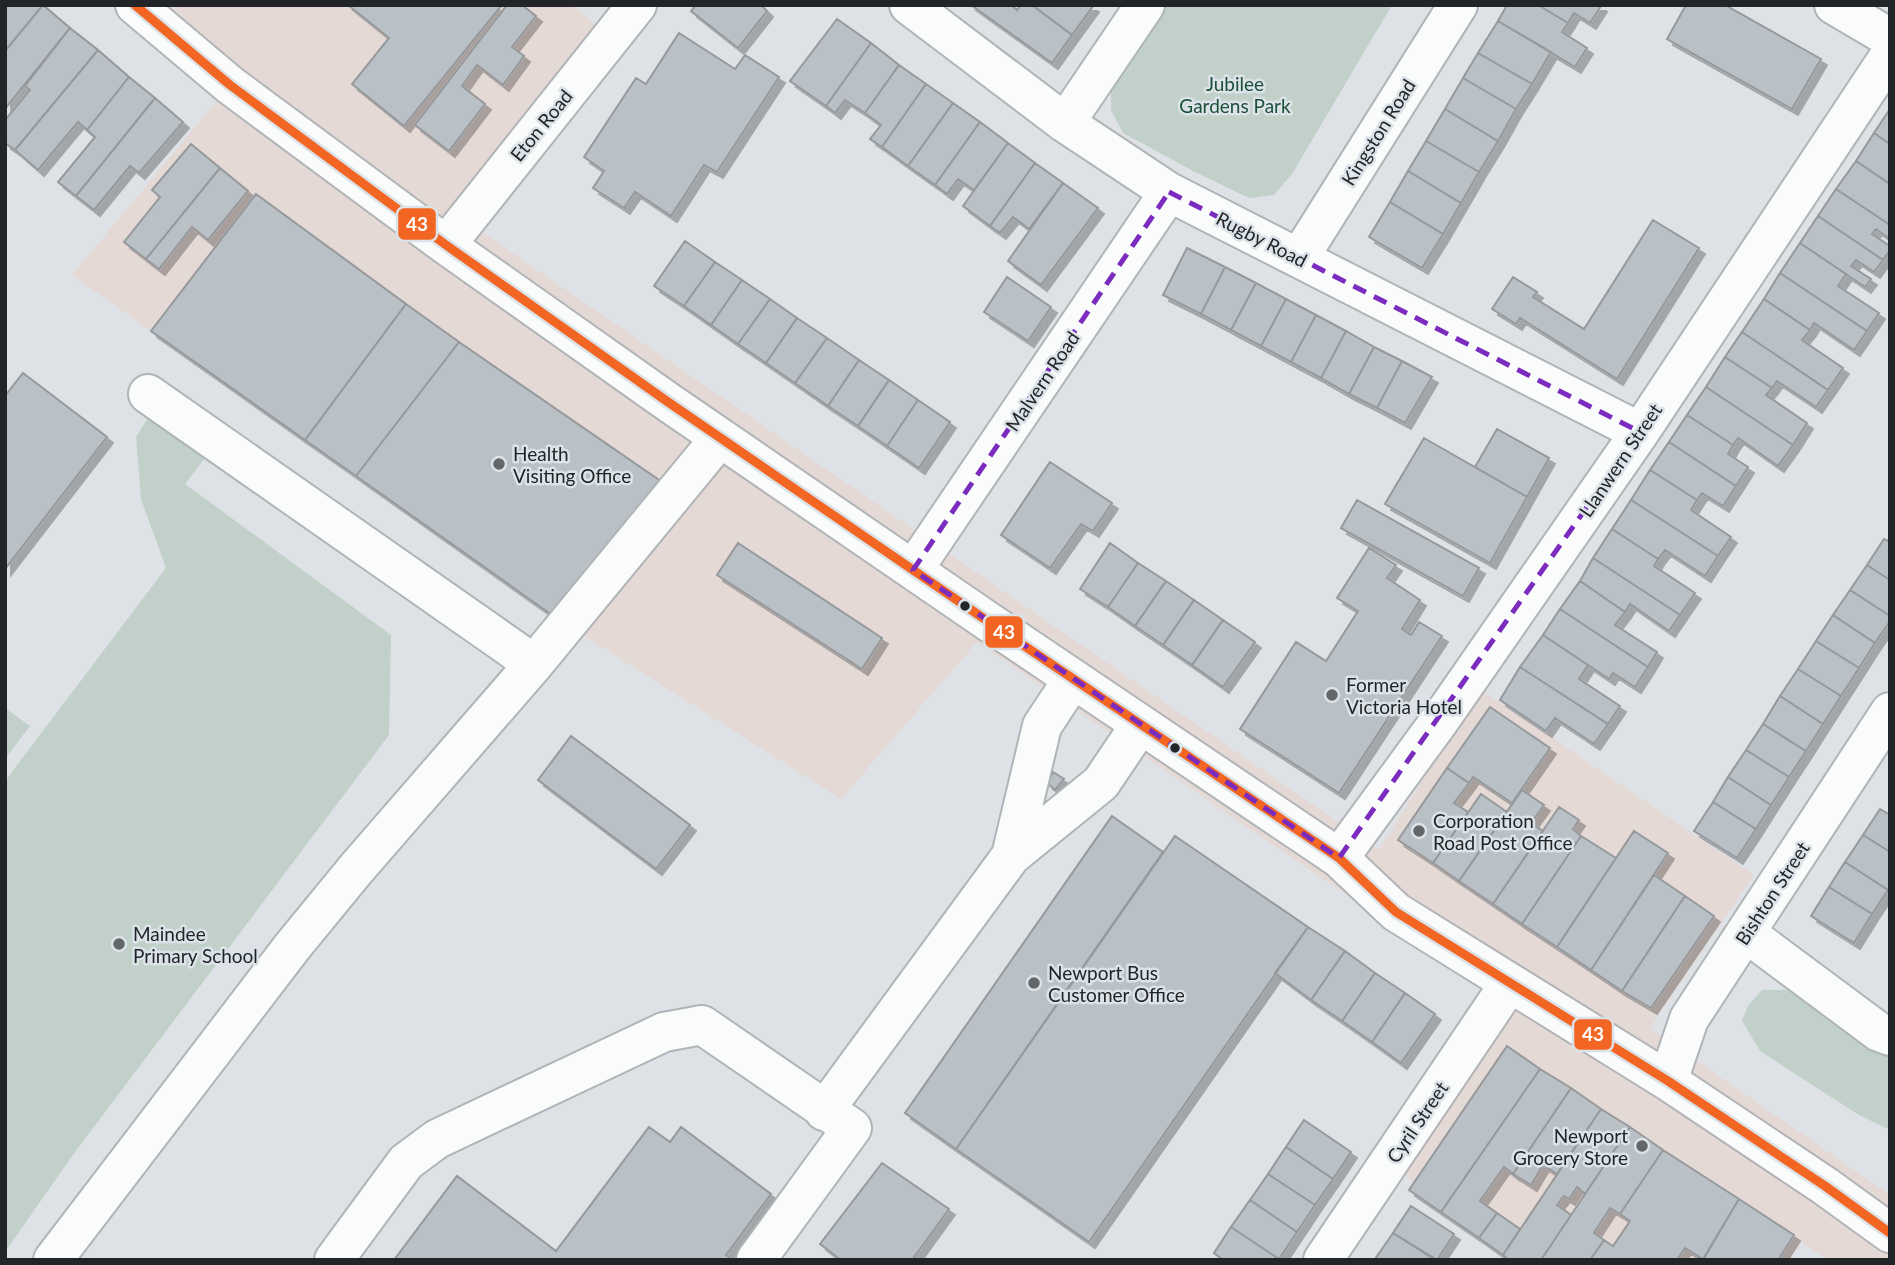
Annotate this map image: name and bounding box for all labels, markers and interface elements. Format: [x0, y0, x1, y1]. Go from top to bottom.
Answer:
park label: Jubilee Gardens Park [1179, 72, 1291, 117]
street label: Kingston Road [1336, 75, 1420, 189]
street label: Eton Road [505, 84, 577, 166]
street label: Rugby Road [1213, 206, 1311, 272]
line badge: 43 [397, 207, 437, 241]
text: 43 [406, 212, 428, 235]
street label: Malvern Road [1000, 327, 1084, 435]
street label: Llanwern Street [1574, 399, 1666, 521]
place label: Health Visiting Office [513, 442, 631, 487]
marker: Health Visiting Office [491, 456, 507, 472]
unlabelled marker [958, 599, 972, 613]
line badge: 43 [984, 615, 1024, 649]
text: 43 [993, 620, 1015, 643]
place label: Former Victoria Hotel [1346, 673, 1462, 718]
marker: Former Victoria Hotel [1324, 687, 1340, 703]
unlabelled marker [1168, 741, 1182, 755]
place label: Corporation Road Post Office [1433, 809, 1573, 854]
marker: Corporation Road Post Office [1411, 823, 1427, 839]
street label: Bishton Street [1730, 837, 1814, 949]
place label: Maindee Primary School [133, 922, 258, 967]
marker: Maindee Primary School [111, 936, 127, 952]
place label: Newport Bus Customer Office [1048, 961, 1185, 1006]
marker: Newport Bus Customer Office [1026, 975, 1042, 991]
line badge: 43 [1573, 1018, 1613, 1051]
text: 43 [1582, 1022, 1604, 1045]
street label: Cyril Street [1381, 1077, 1453, 1167]
place label: Newport Grocery Store [1513, 1124, 1628, 1169]
marker: Newport Grocery Store [1634, 1138, 1650, 1154]

